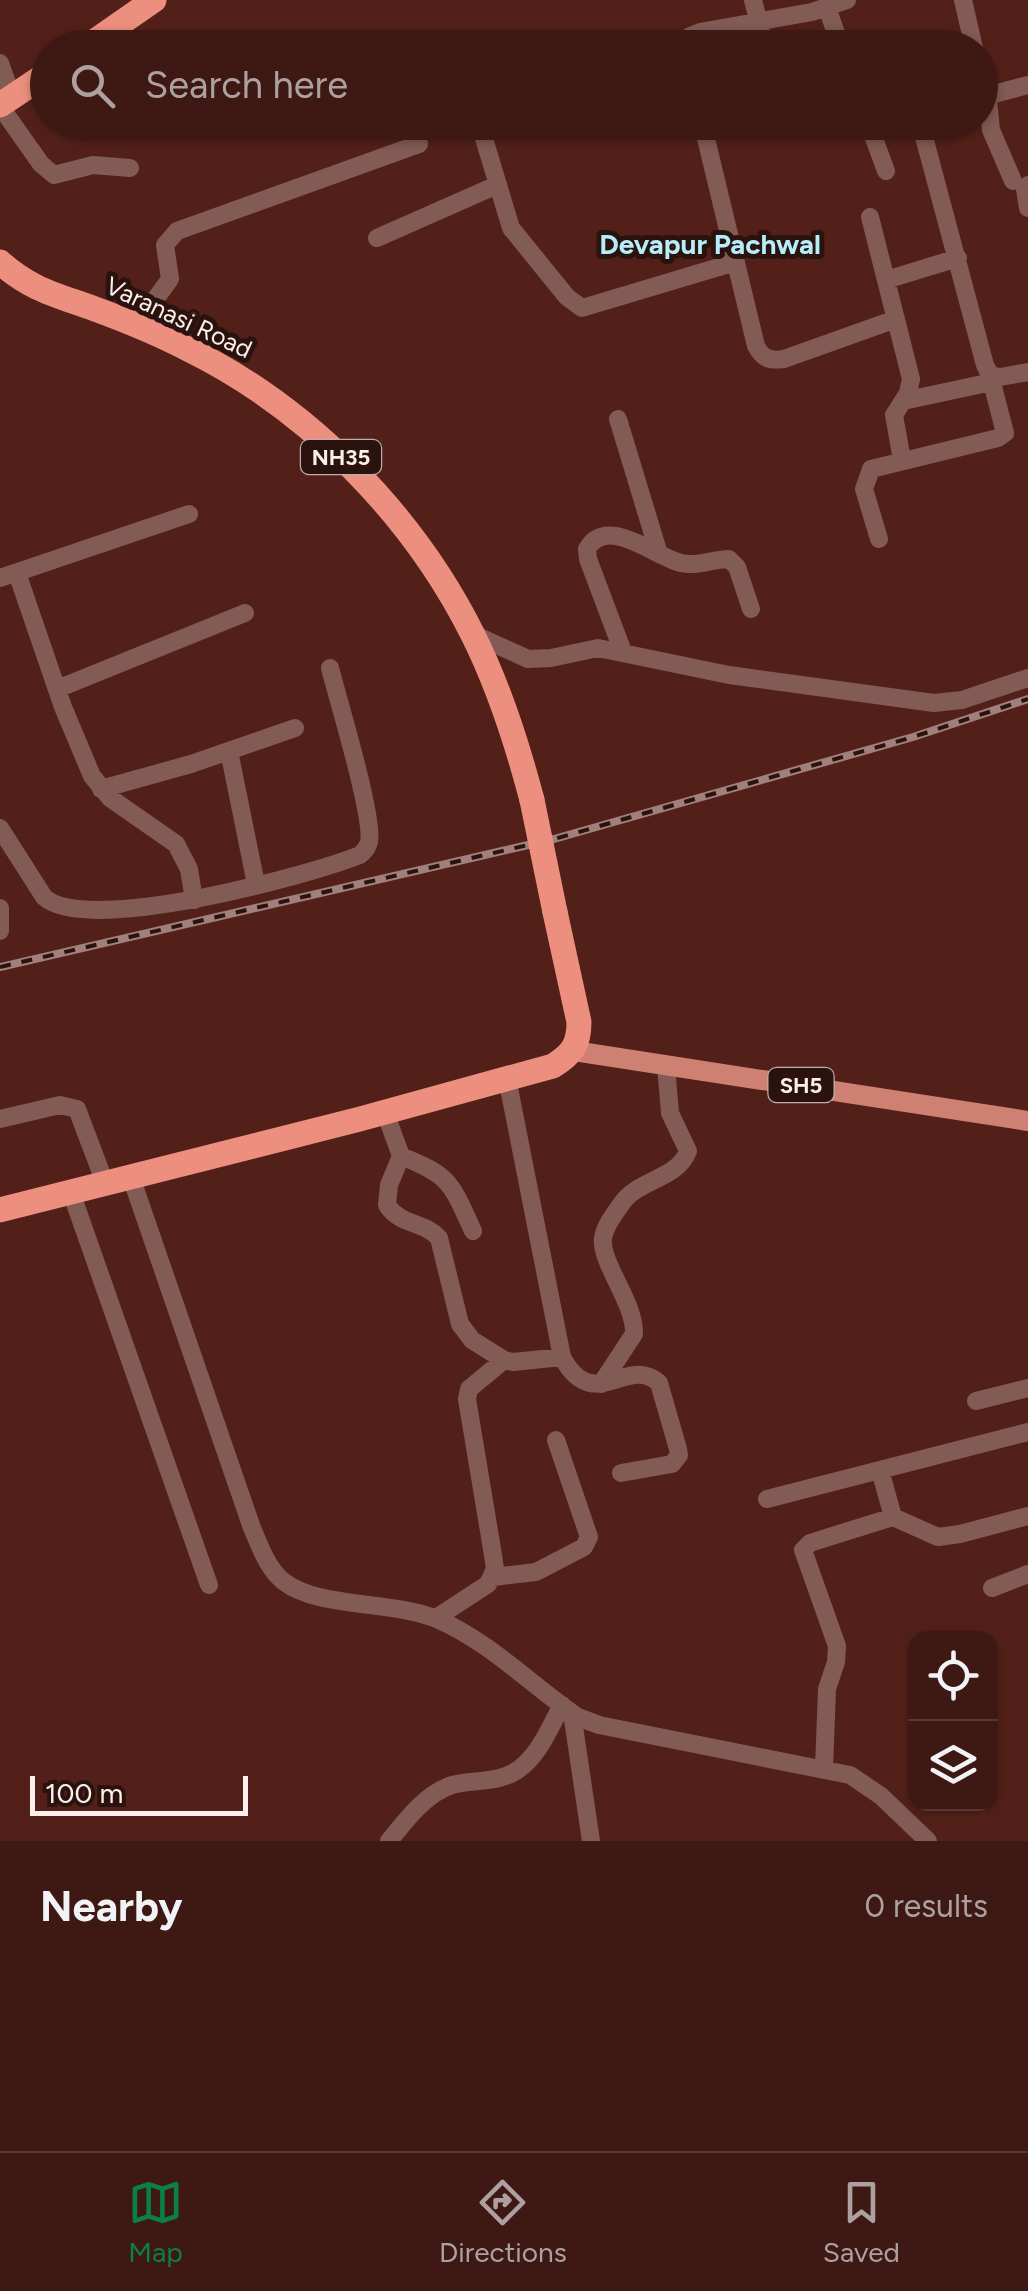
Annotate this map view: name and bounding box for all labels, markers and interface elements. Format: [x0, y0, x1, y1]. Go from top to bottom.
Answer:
search box [30, 30, 998, 140]
icon: search [65, 58, 120, 113]
text: Search here [145, 62, 348, 108]
district label: Devapur Pachwal [599, 227, 821, 261]
street label: Varanasi Road [101, 270, 257, 364]
road number: NH35 [301, 440, 381, 474]
road number: SH5 [768, 1068, 834, 1102]
map controls [908, 1631, 998, 1811]
button: locate [908, 1631, 998, 1721]
button: layers [908, 1721, 998, 1811]
scale bar [30, 1771, 248, 1816]
text: 100 m [45, 1776, 123, 1810]
text: Nearby [40, 1881, 182, 1932]
text: 0 results [864, 1887, 988, 1925]
tab: Map [128, 2175, 183, 2269]
tab: Directions [439, 2175, 567, 2269]
tab: Saved [823, 2175, 900, 2269]

